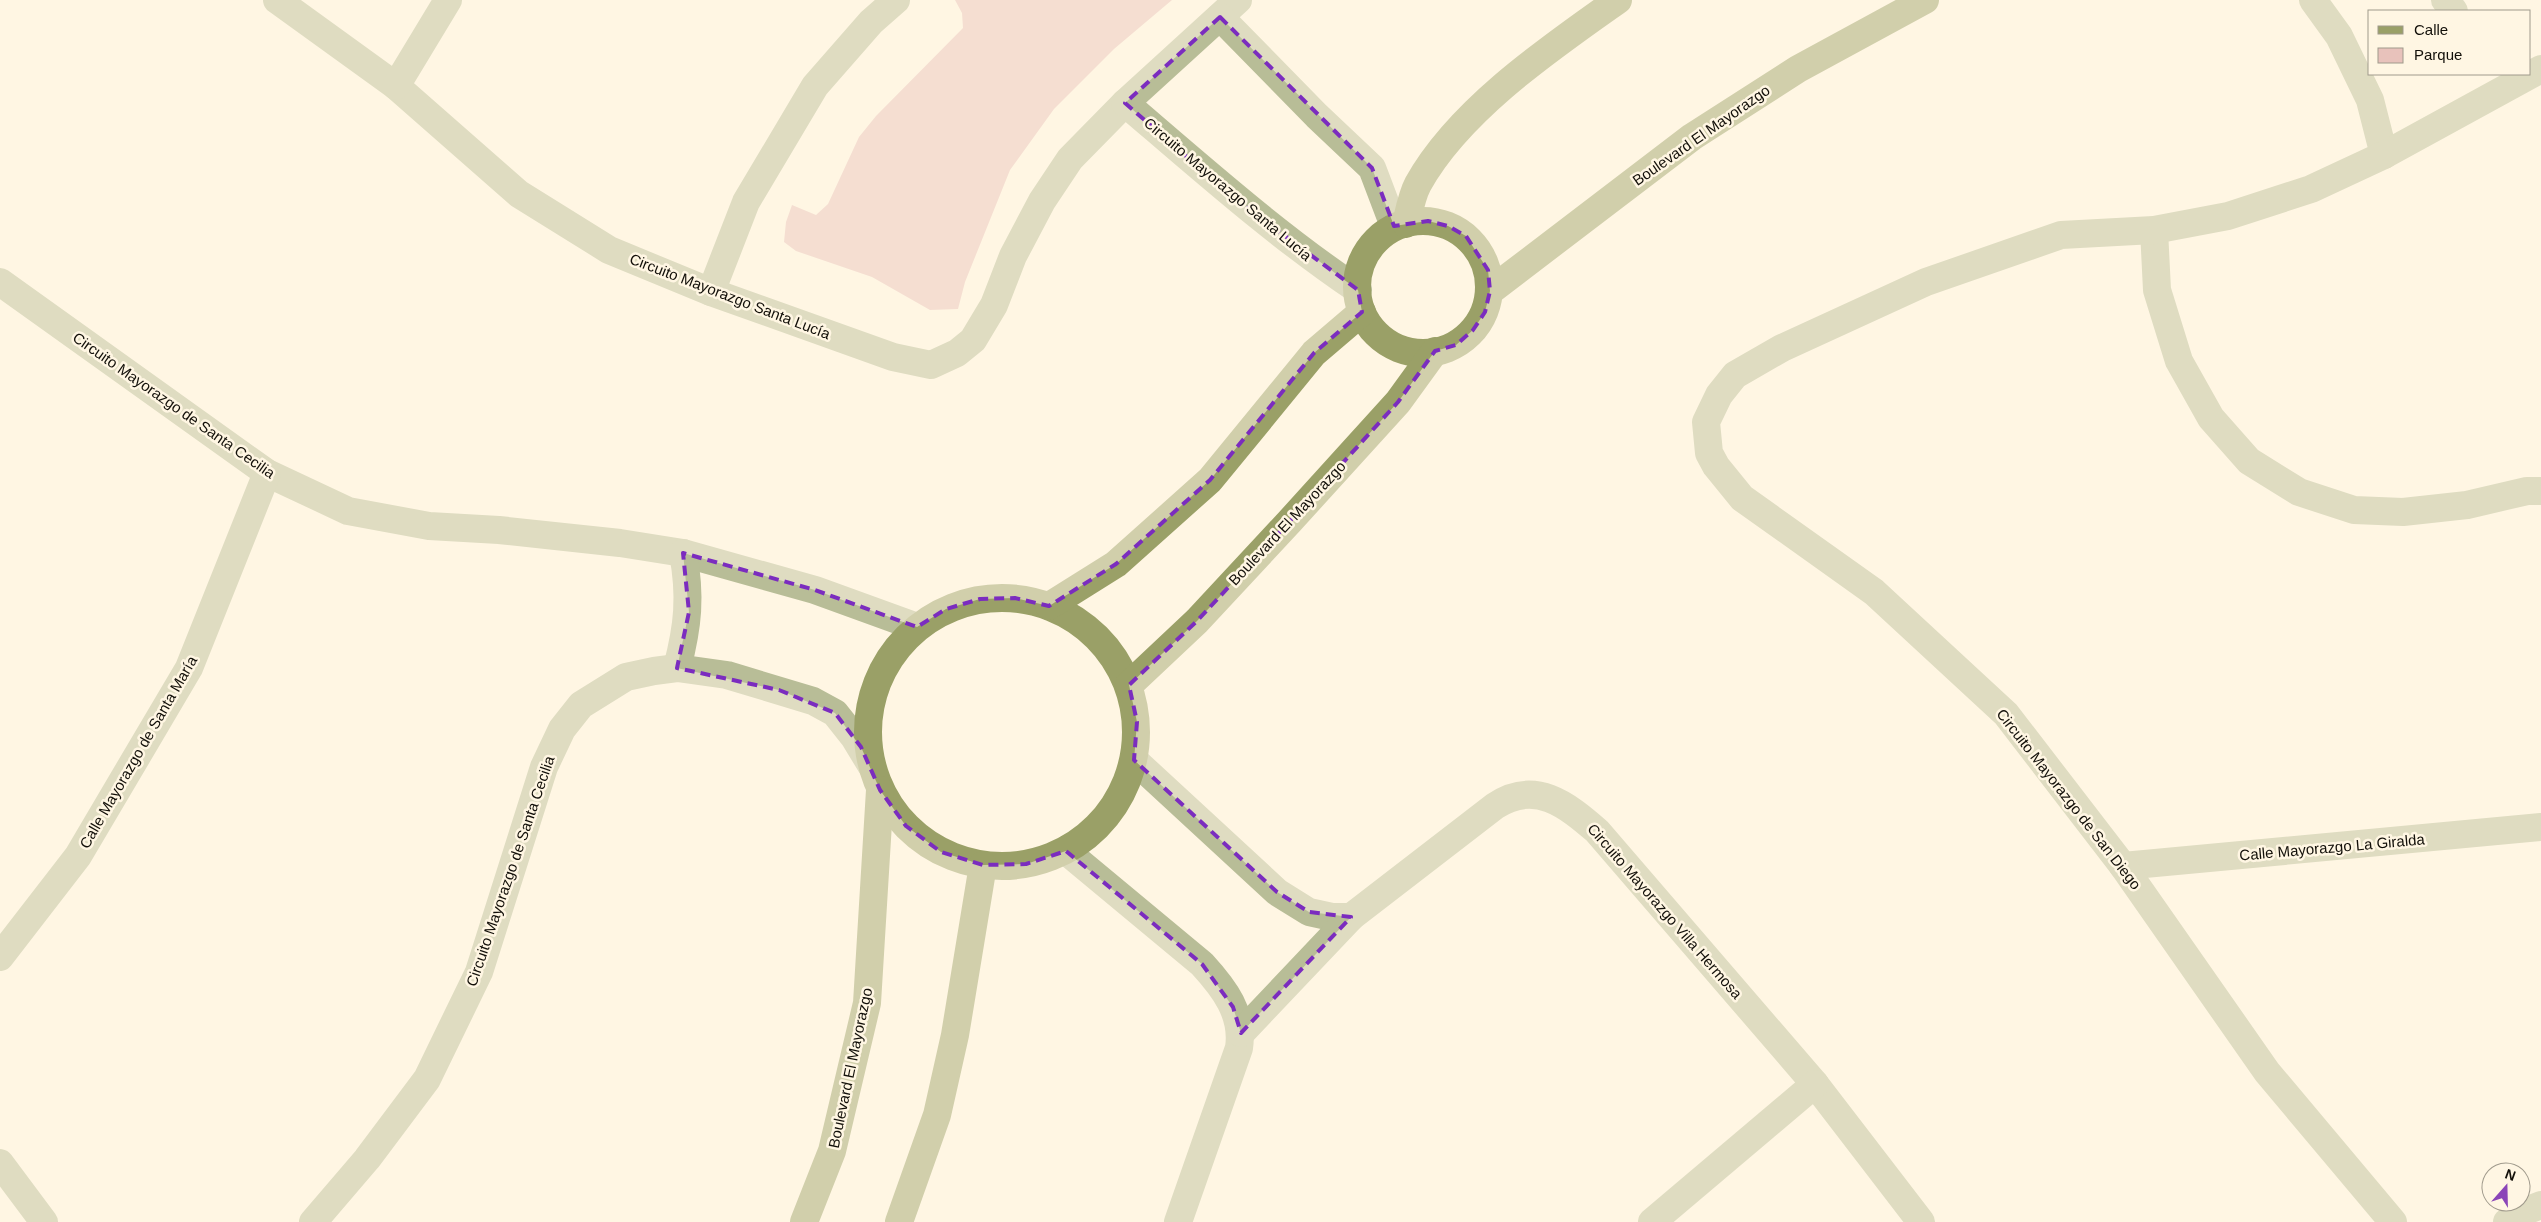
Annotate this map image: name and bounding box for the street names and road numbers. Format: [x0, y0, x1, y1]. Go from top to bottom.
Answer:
street label: Boulevard El Mayorazgo [1629, 81, 1773, 189]
street label: Circuito Mayorazgo Santa Lucía [1141, 114, 1316, 265]
street label: Circuito Mayorazgo Santa Lucía [627, 250, 833, 342]
street label: Circuito Mayorazgo de Santa Cecilia [70, 328, 279, 482]
street label: Boulevard El Mayorazgo [1225, 457, 1349, 589]
street label: Calle Mayorazgo de Santa María [76, 652, 201, 851]
street label: Circuito Mayorazgo de San Diego [1993, 705, 2145, 893]
street label: Circuito Mayorazgo de Santa Cecilia [462, 753, 558, 988]
street label: Circuito Mayorazgo Villa Hermosa [1584, 820, 1746, 1003]
street label: Calle Mayorazgo La Giralda [2239, 830, 2426, 864]
street label: Boulevard El Mayorazgo [825, 986, 875, 1150]

